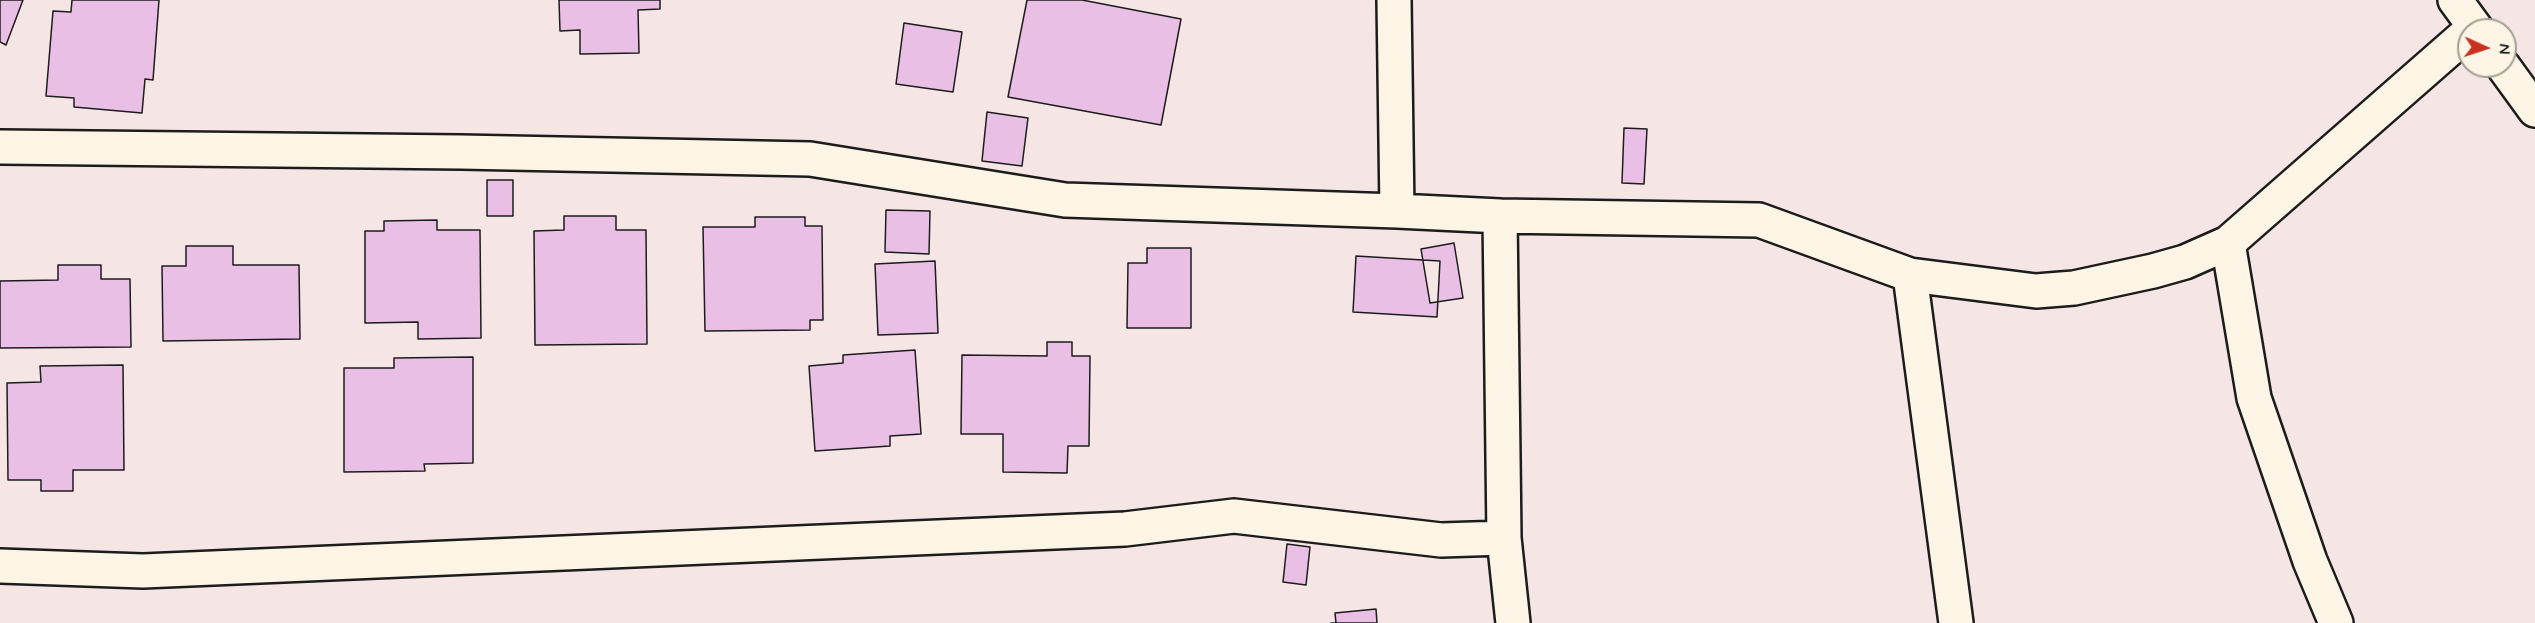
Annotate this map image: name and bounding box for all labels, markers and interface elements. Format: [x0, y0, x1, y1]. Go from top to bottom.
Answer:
north arrow [2457, 18, 2517, 78]
text: N [2493, 43, 2514, 55]

